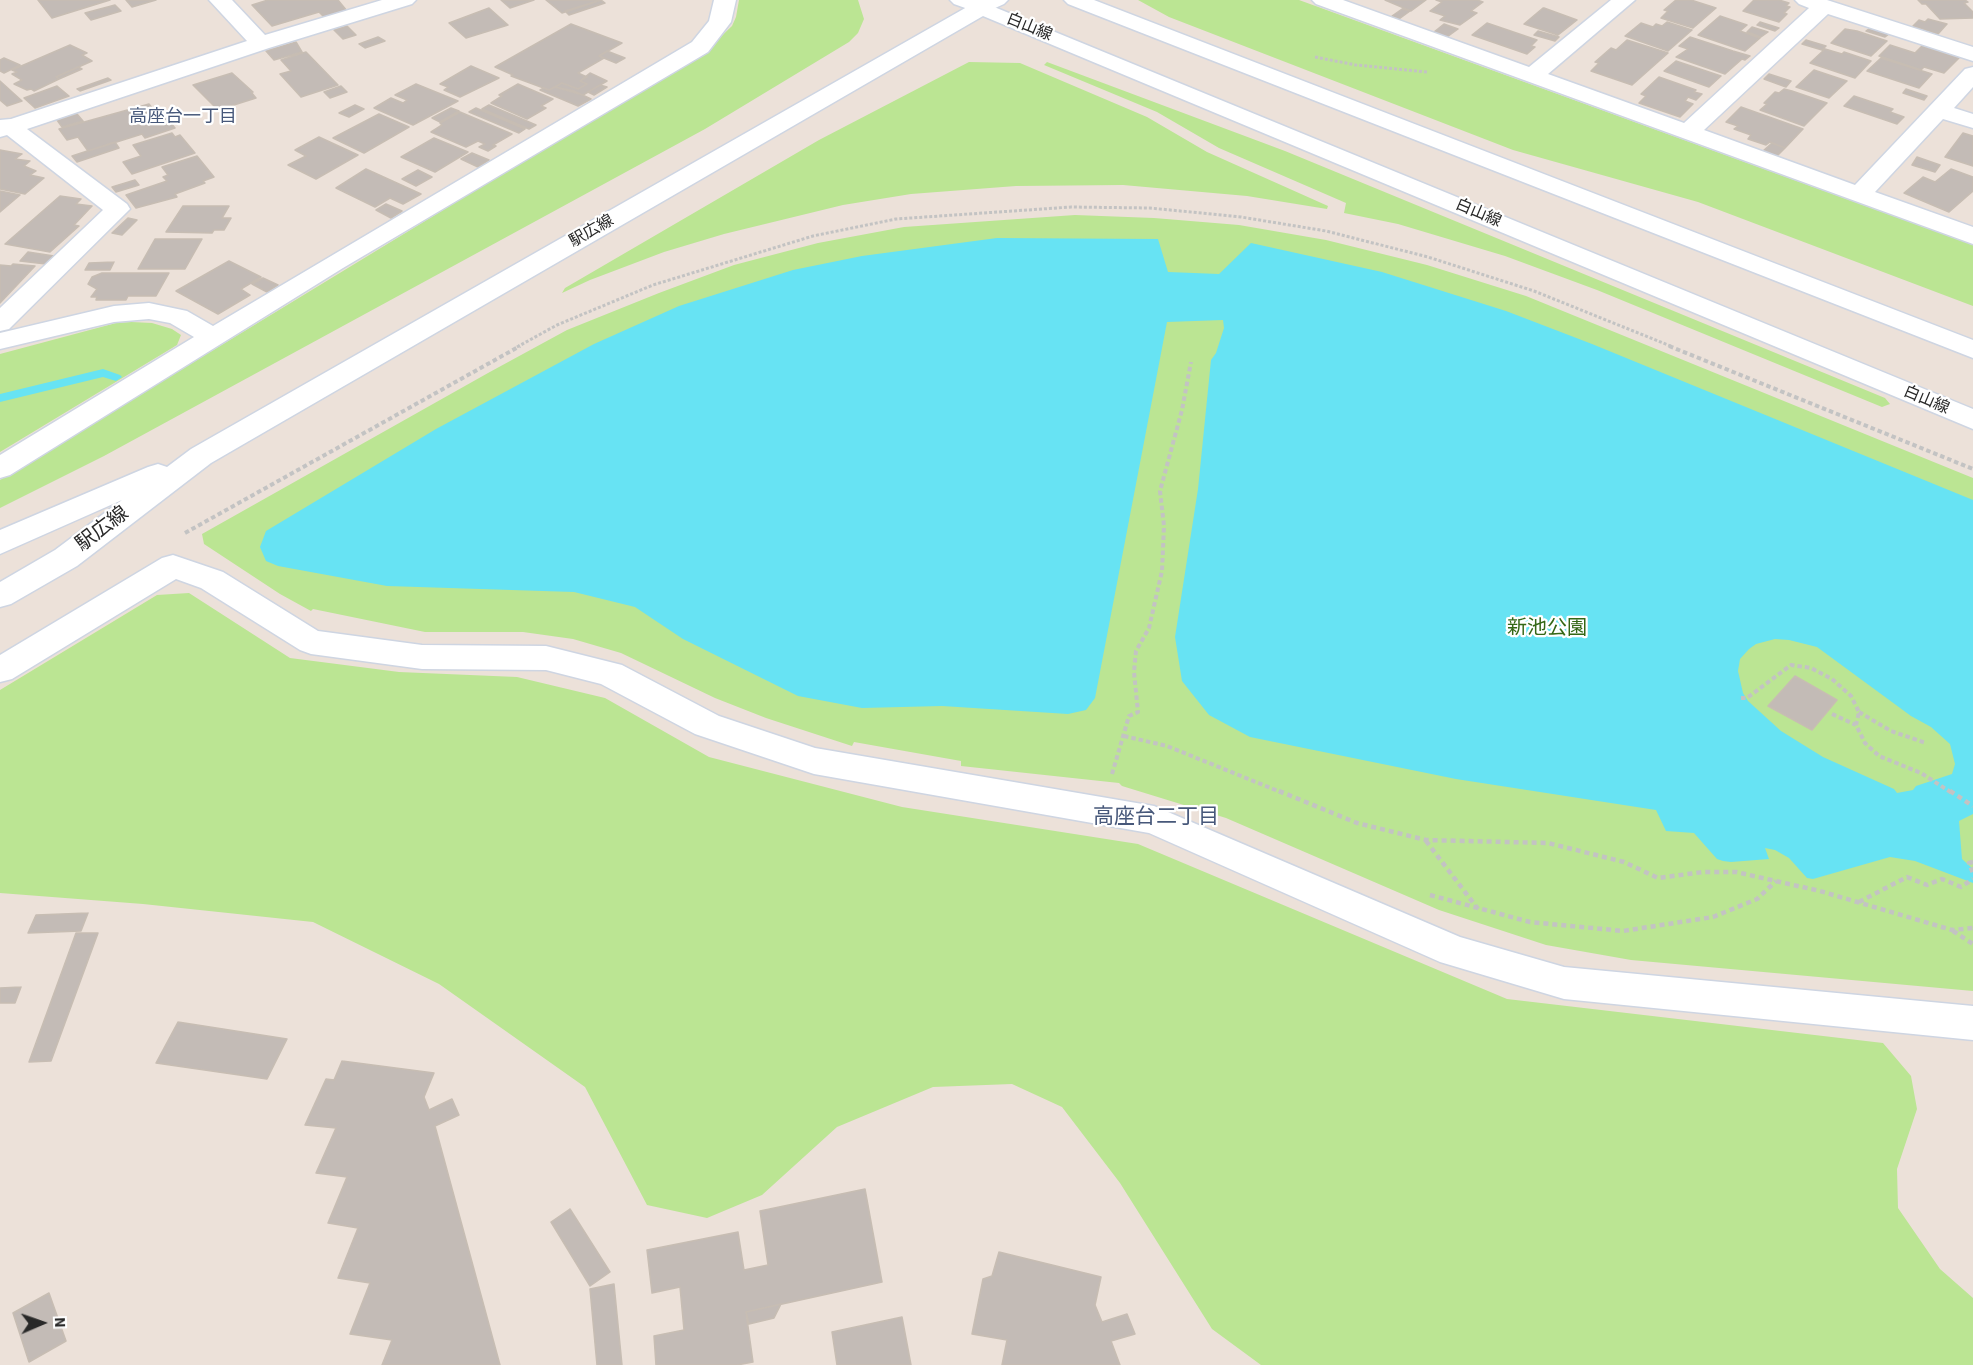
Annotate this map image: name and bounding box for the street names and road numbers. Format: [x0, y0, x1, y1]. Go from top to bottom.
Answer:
street label: 白山線 [1003, 10, 1055, 46]
street label: 白山線 [1452, 196, 1504, 232]
street label: 駅広線 [566, 212, 618, 252]
street label: 白山線 [1900, 383, 1952, 419]
street label: 駅広線 [72, 502, 134, 558]

